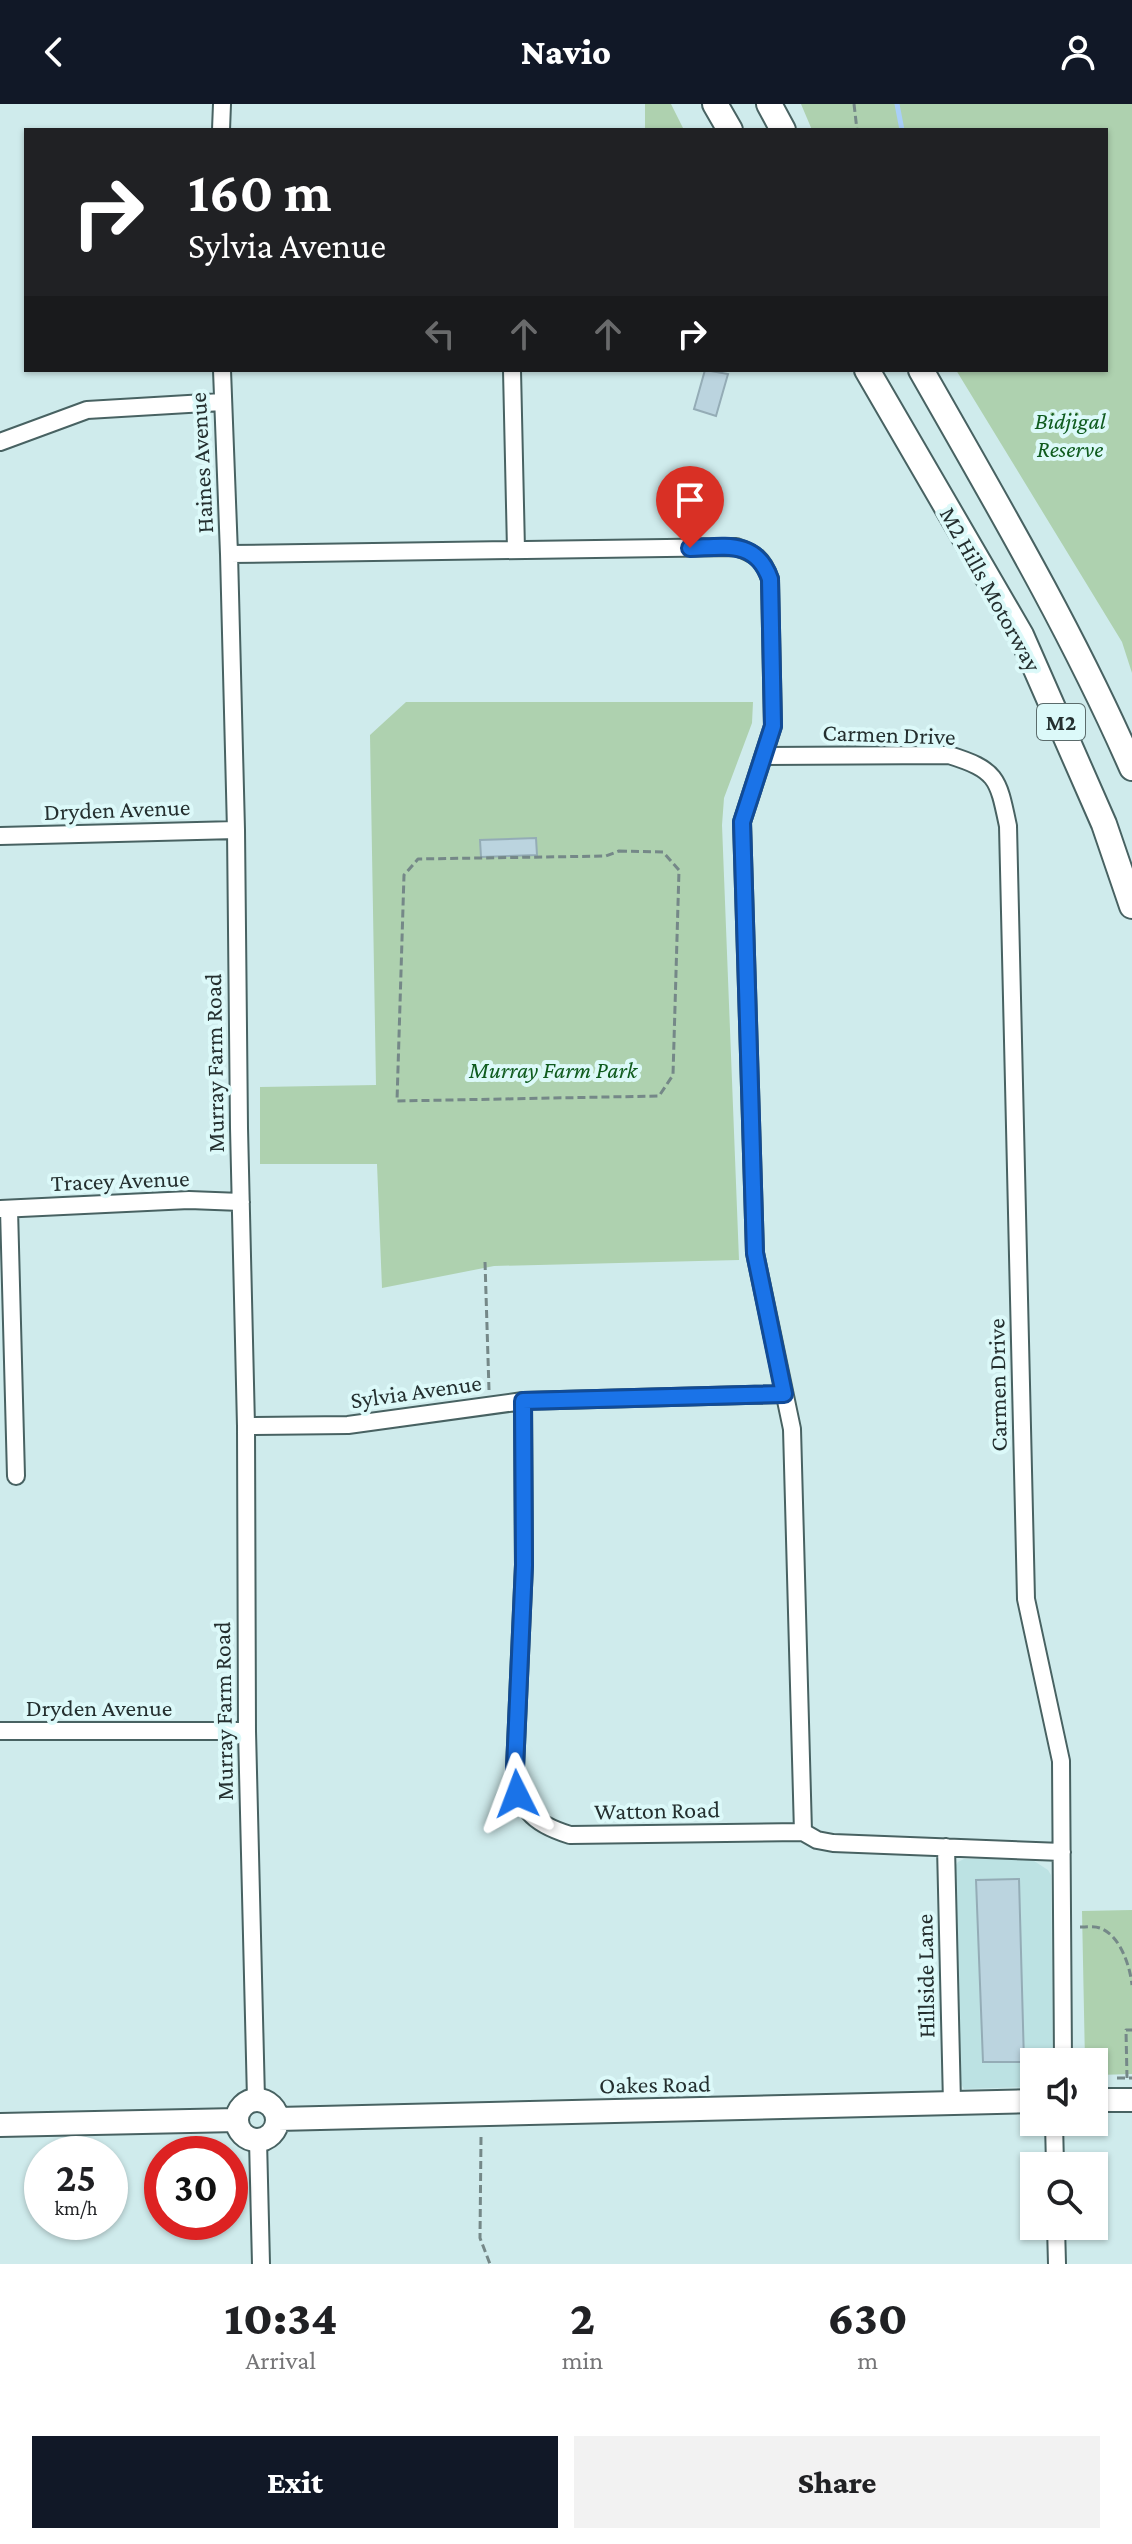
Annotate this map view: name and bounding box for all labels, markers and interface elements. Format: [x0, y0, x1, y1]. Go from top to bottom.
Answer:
icon: back [32, 30, 76, 74]
icon: person [1056, 30, 1100, 74]
text: Navio [521, 32, 611, 72]
icon: right [56, 160, 160, 264]
text: 160 m [188, 161, 332, 223]
text: Sylvia Avenue [188, 226, 386, 266]
icon: left [418, 312, 462, 356]
icon: ahead [502, 312, 546, 356]
icon: ahead [586, 312, 630, 356]
icon: right [670, 312, 714, 356]
street label: Haines Avenue [184, 392, 218, 534]
park label: Bidjigal Reserve [1034, 407, 1107, 462]
pin [656, 466, 724, 548]
icon: arrive [668, 478, 712, 522]
street label: M2 Hills Motorway [935, 502, 1048, 677]
road number: M2 [1037, 704, 1085, 740]
street label: Carmen Drive [822, 718, 956, 750]
street label: Dryden Avenue [43, 793, 191, 825]
street label: Murray Farm Road [199, 973, 229, 1153]
park label: Murray Farm Park [468, 1056, 639, 1083]
street label: Tracey Avenue [50, 1164, 190, 1196]
street label: Carmen Drive [982, 1318, 1012, 1452]
street label: Sylvia Avenue [349, 1368, 483, 1414]
street label: Murray Farm Road [208, 1621, 238, 1801]
street label: Dryden Avenue [26, 1694, 172, 1721]
position arrow [475, 1752, 559, 1836]
street label: Watton Road [594, 1795, 720, 1825]
street label: Hillside Lane [910, 1914, 940, 2038]
map controls [1020, 2048, 1108, 2240]
button: sound [1020, 2048, 1108, 2136]
street label: Oakes Road [599, 2070, 711, 2098]
speed limit sign: 30 [144, 2136, 248, 2240]
button: search [1020, 2152, 1108, 2240]
text: 25 [56, 2155, 96, 2200]
text: km/h [54, 2197, 98, 2219]
text: 10:34 [224, 2291, 337, 2344]
text: 2 [570, 2291, 595, 2344]
text: 630 [828, 2291, 908, 2344]
text: Arrival [245, 2346, 316, 2375]
text: min [562, 2346, 603, 2375]
text: m [857, 2346, 878, 2375]
button: Exit [32, 2436, 558, 2528]
button: Share [574, 2436, 1100, 2528]

